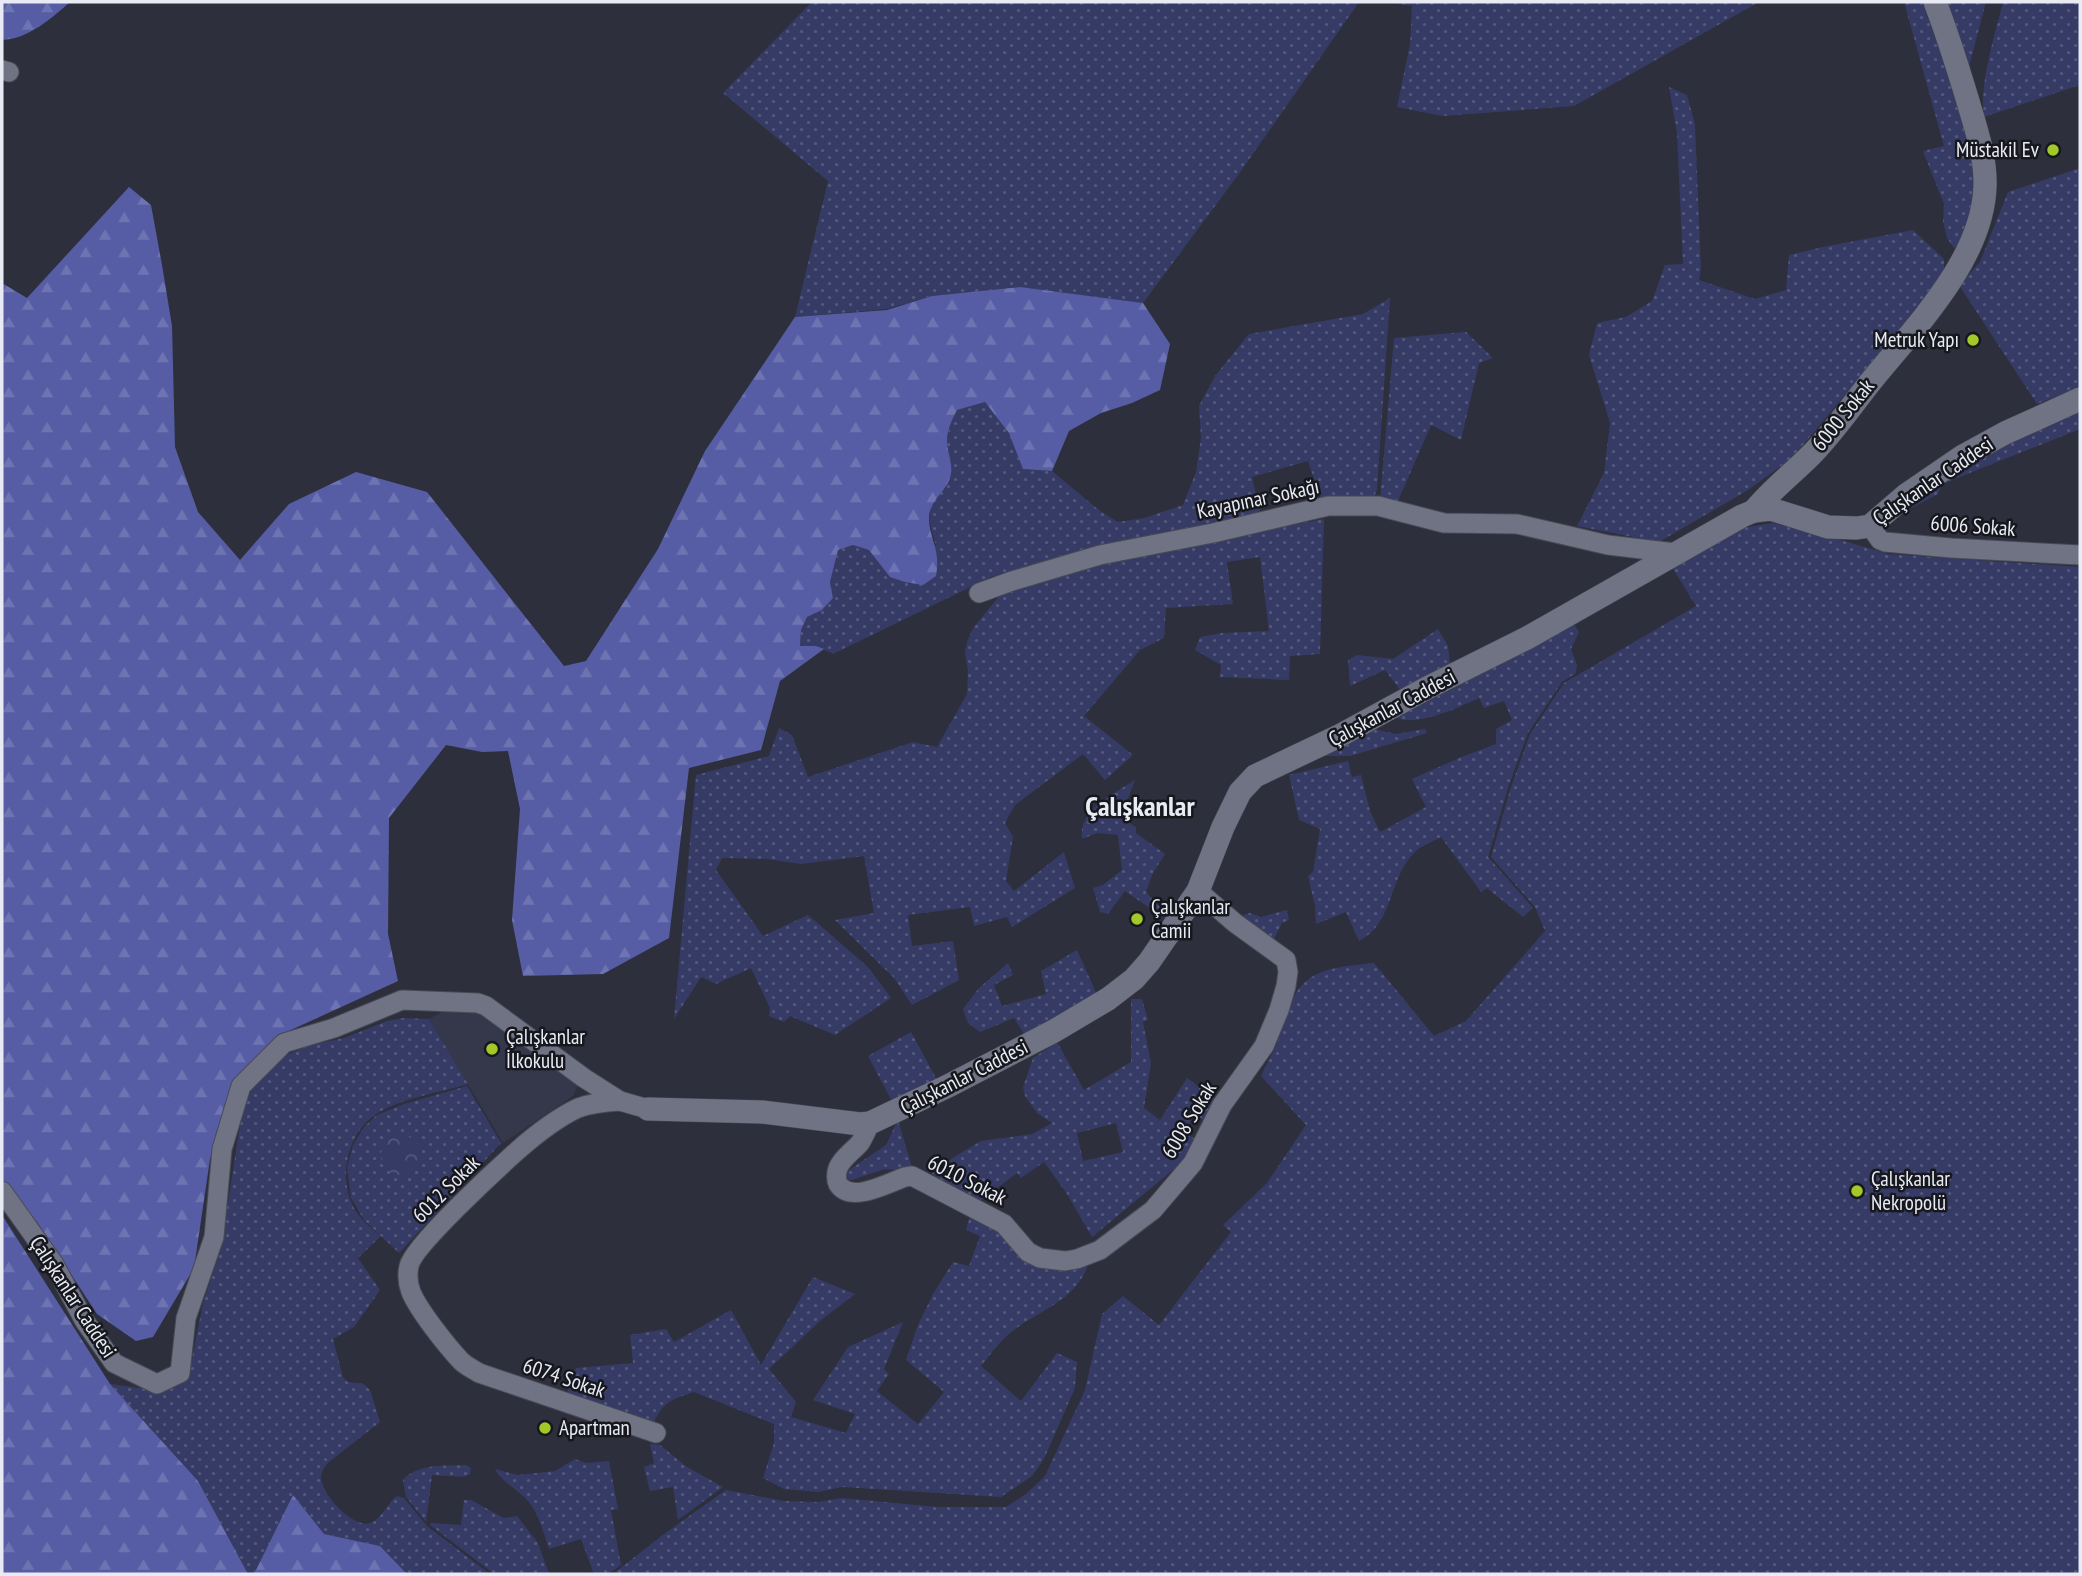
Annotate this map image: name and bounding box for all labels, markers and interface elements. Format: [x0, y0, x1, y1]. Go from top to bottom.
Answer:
place label: Müstakil Ev [1956, 136, 2040, 163]
marker: Müstakil Ev [2045, 142, 2061, 158]
place label: Metruk Yapı [1874, 326, 1959, 353]
marker: Metruk Yapı [1965, 332, 1981, 348]
street label: 6000 Sokak [1805, 373, 1880, 456]
street label: Çalışkanlar Caddesi [1867, 430, 1998, 531]
street label: Kayapınar Sokağı [1194, 472, 1322, 525]
street label: 6006 Sokak [1930, 509, 2016, 542]
street label: Çalışkanlar Caddesi [1324, 663, 1460, 752]
district label: Çalışkanlar [1085, 787, 1195, 824]
place label: Çalışkanlar Camii [1151, 893, 1230, 944]
marker: Çalışkanlar Camii [1129, 911, 1145, 927]
place label: Çalışkanlar İlkokulu [506, 1023, 585, 1074]
street label: Çalışkanlar Caddesi [895, 1033, 1032, 1120]
marker: Çalışkanlar İlkokulu [484, 1041, 500, 1057]
street label: 6008 Sokak [1155, 1076, 1222, 1163]
street label: 6010 Sokak [923, 1148, 1011, 1211]
street label: 6012 Sokak [406, 1149, 485, 1228]
place label: Çalışkanlar Nekropolü [1871, 1165, 1950, 1216]
marker: Çalışkanlar Nekropolü [1849, 1183, 1865, 1199]
street label: Çalışkanlar Caddesi [24, 1231, 123, 1363]
street label: 6074 Sokak [520, 1352, 609, 1403]
place label: Apartman [559, 1414, 630, 1441]
marker: Apartman [537, 1420, 553, 1436]

